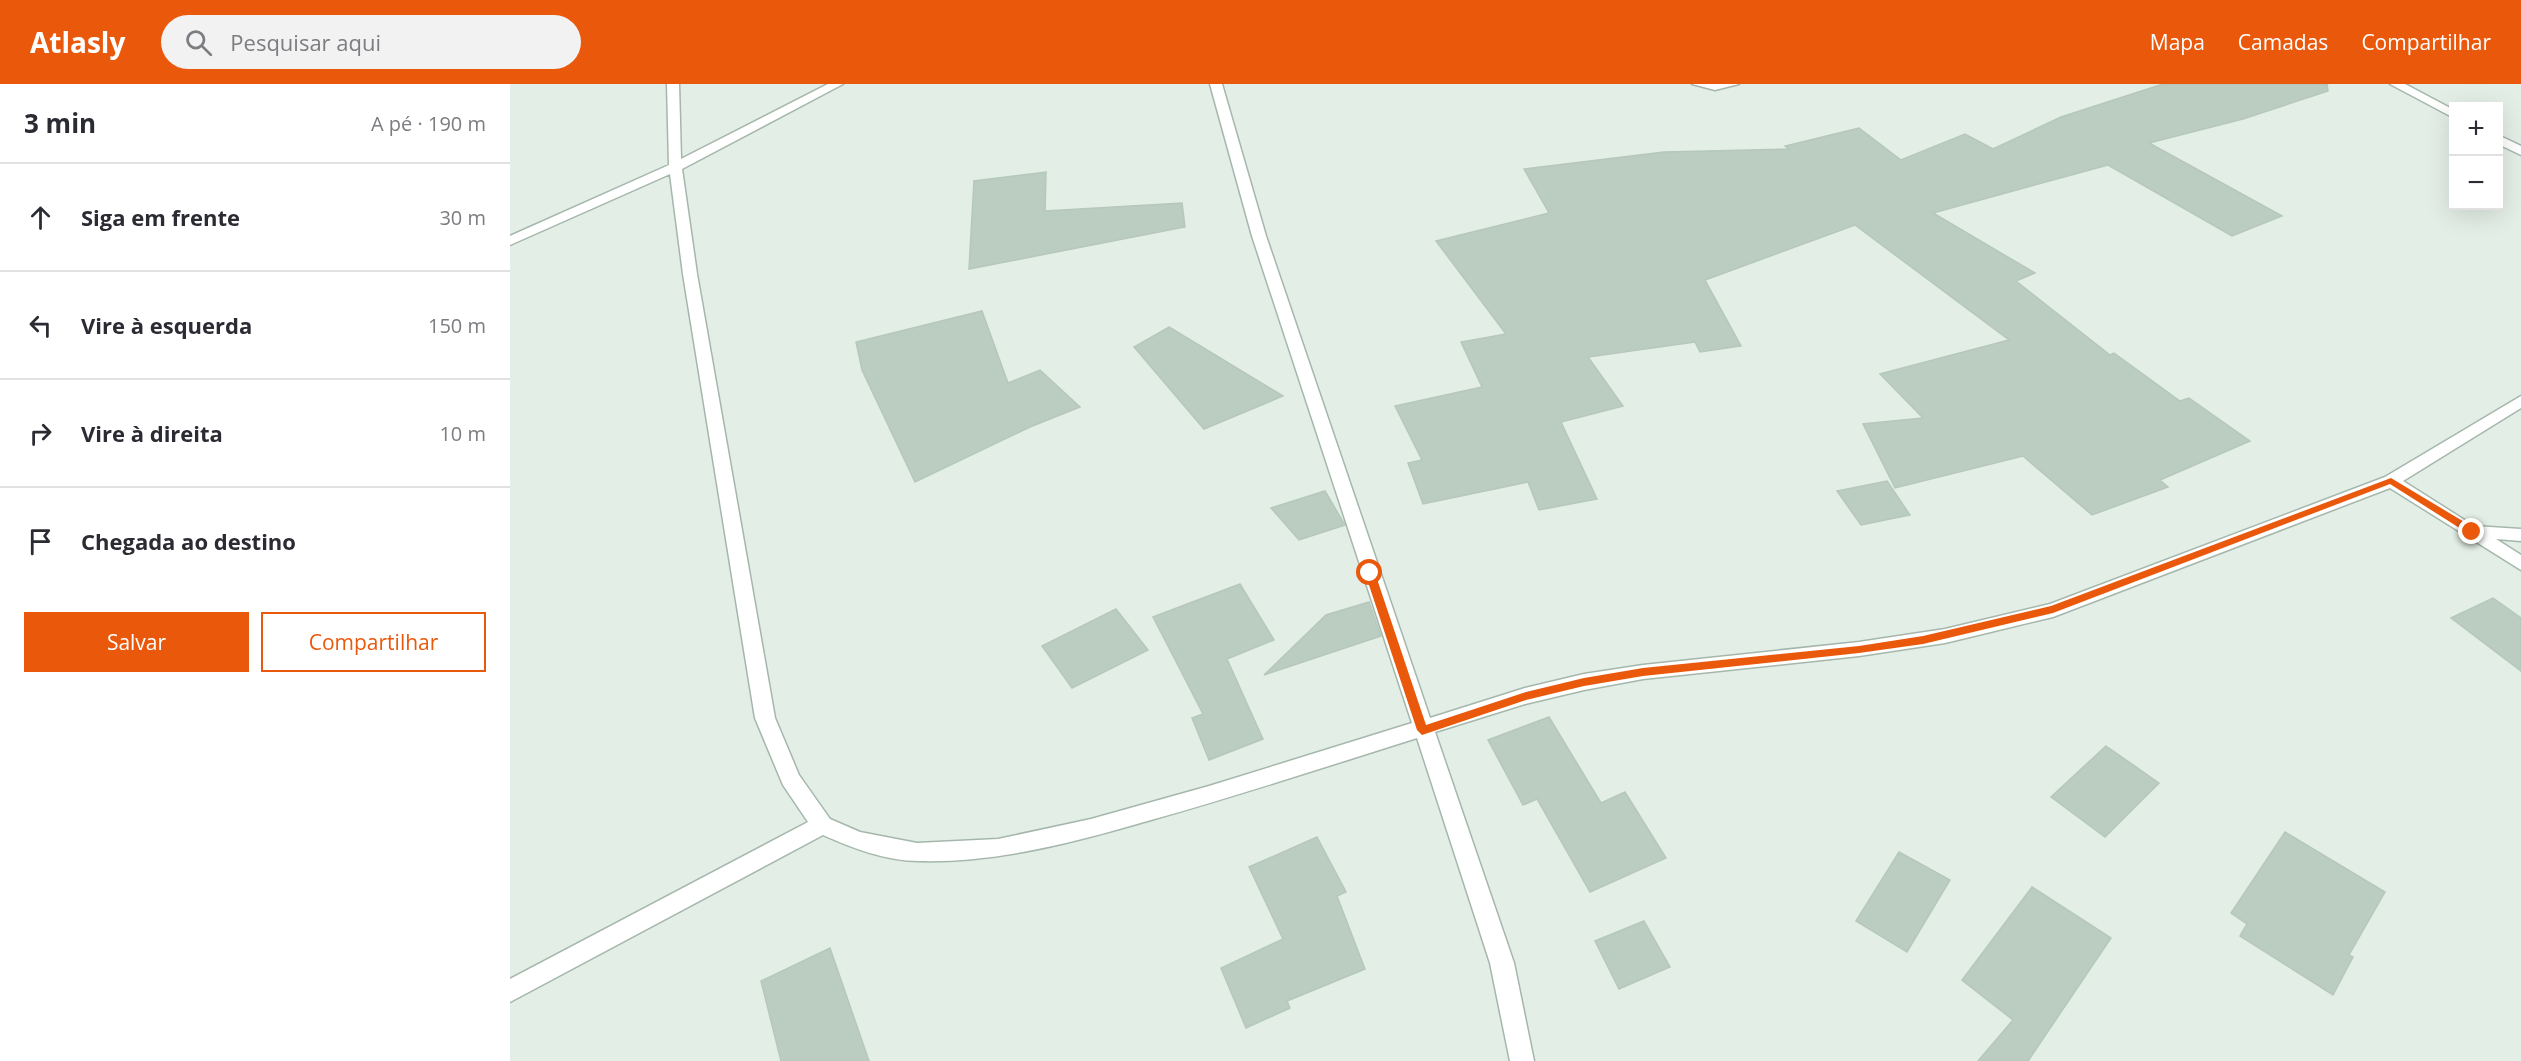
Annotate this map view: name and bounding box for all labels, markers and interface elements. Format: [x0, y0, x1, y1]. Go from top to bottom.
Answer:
search box [161, 15, 581, 69]
text: Atlasly [30, 23, 125, 61]
icon: search [182, 26, 215, 59]
text: Pesquisar aqui [230, 27, 381, 57]
text: Mapa [2150, 28, 2205, 56]
text: Camadas [2238, 28, 2328, 56]
text: Compartilhar [2361, 28, 2491, 56]
map controls [2449, 102, 2503, 210]
button: + [2449, 102, 2503, 156]
text: 3 min [24, 105, 96, 141]
text: A pé · 190 m [371, 110, 486, 137]
button: − [2449, 156, 2503, 210]
icon: ahead [24, 201, 57, 234]
text: Siga em frente [81, 202, 240, 232]
text: 30 m [439, 204, 486, 231]
icon: left [24, 309, 57, 342]
text: Vire à esquerda [81, 310, 252, 340]
text: 150 m [428, 312, 486, 339]
icon: right [24, 417, 57, 450]
text: Vire à direita [81, 418, 223, 448]
text: 10 m [439, 420, 486, 447]
route end [2458, 518, 2484, 544]
icon: arrive [24, 525, 57, 558]
text: Chegada ao destino [81, 526, 296, 556]
route start [1356, 559, 1382, 585]
button: Salvar [24, 612, 249, 672]
button: Compartilhar [261, 612, 486, 672]

